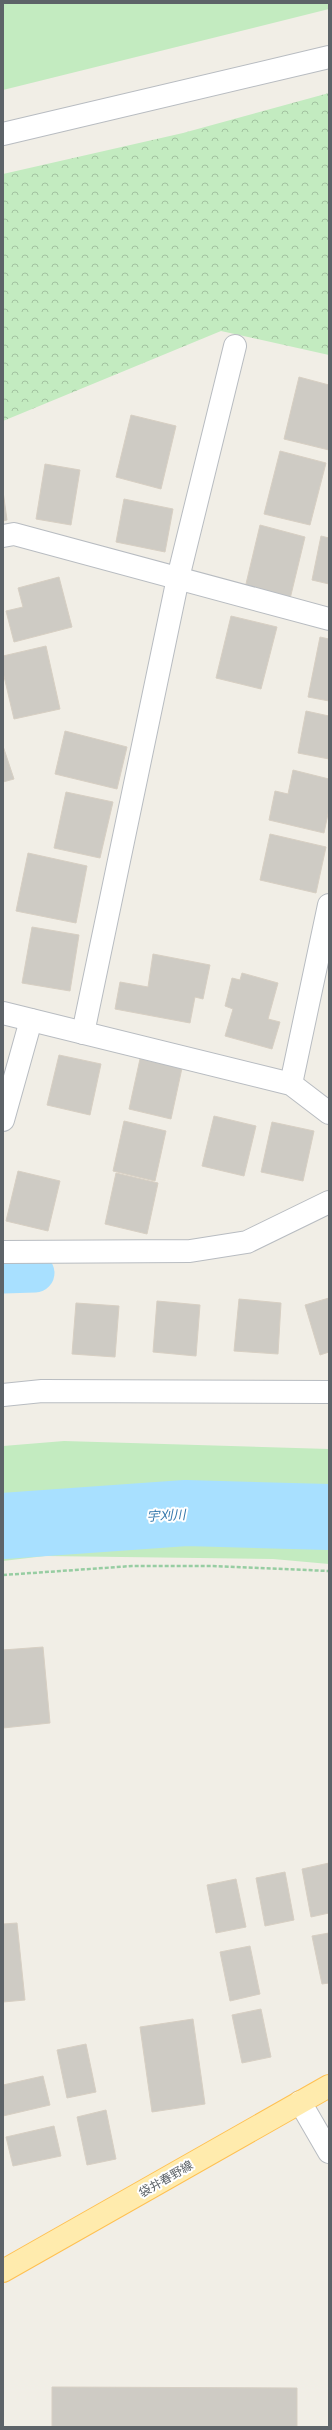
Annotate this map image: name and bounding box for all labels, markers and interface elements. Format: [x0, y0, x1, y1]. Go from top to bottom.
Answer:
water label: 宇刈川 [146, 1507, 188, 1524]
street label: 袋井春野線 [136, 2158, 195, 2201]

